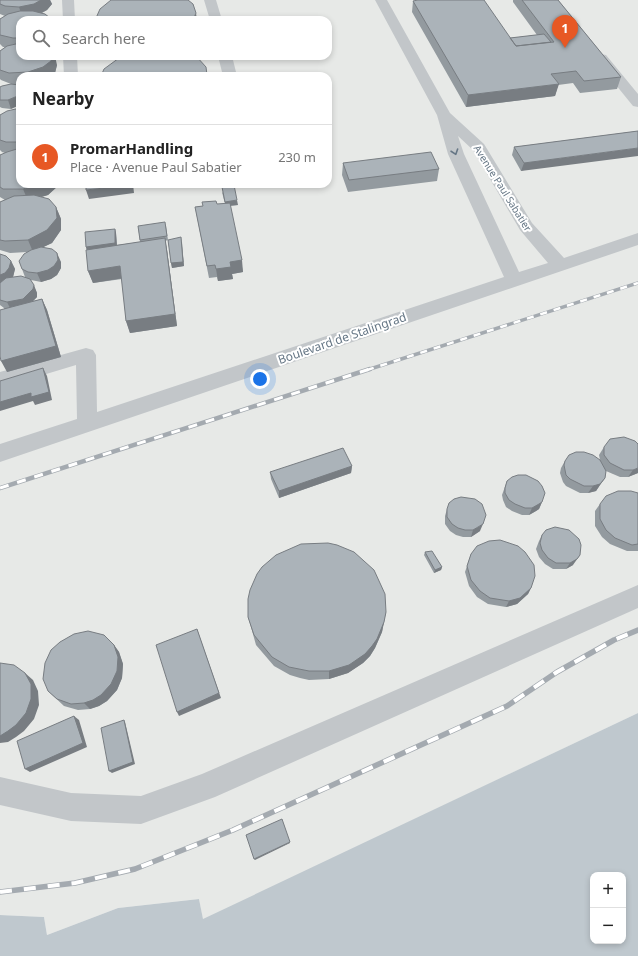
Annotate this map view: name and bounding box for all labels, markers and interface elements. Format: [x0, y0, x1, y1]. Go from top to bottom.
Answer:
pin: 1 [552, 15, 578, 48]
search box [16, 16, 332, 60]
icon: search [30, 27, 52, 49]
text: Search here [62, 28, 145, 48]
text: Nearby [32, 87, 94, 110]
text: PromarHandling [70, 138, 193, 158]
street label: Avenue Paul Sabatier [471, 142, 535, 234]
text: 1 [41, 148, 49, 166]
text: 230 m [278, 148, 316, 166]
one-way arrow [450, 148, 459, 155]
text: Place · Avenue Paul Sabatier [70, 158, 242, 176]
street label: Boulevard de Stalingrad [275, 308, 409, 368]
your location [250, 369, 270, 389]
map controls [590, 872, 626, 944]
button: + [590, 872, 626, 908]
button: − [590, 908, 626, 944]

